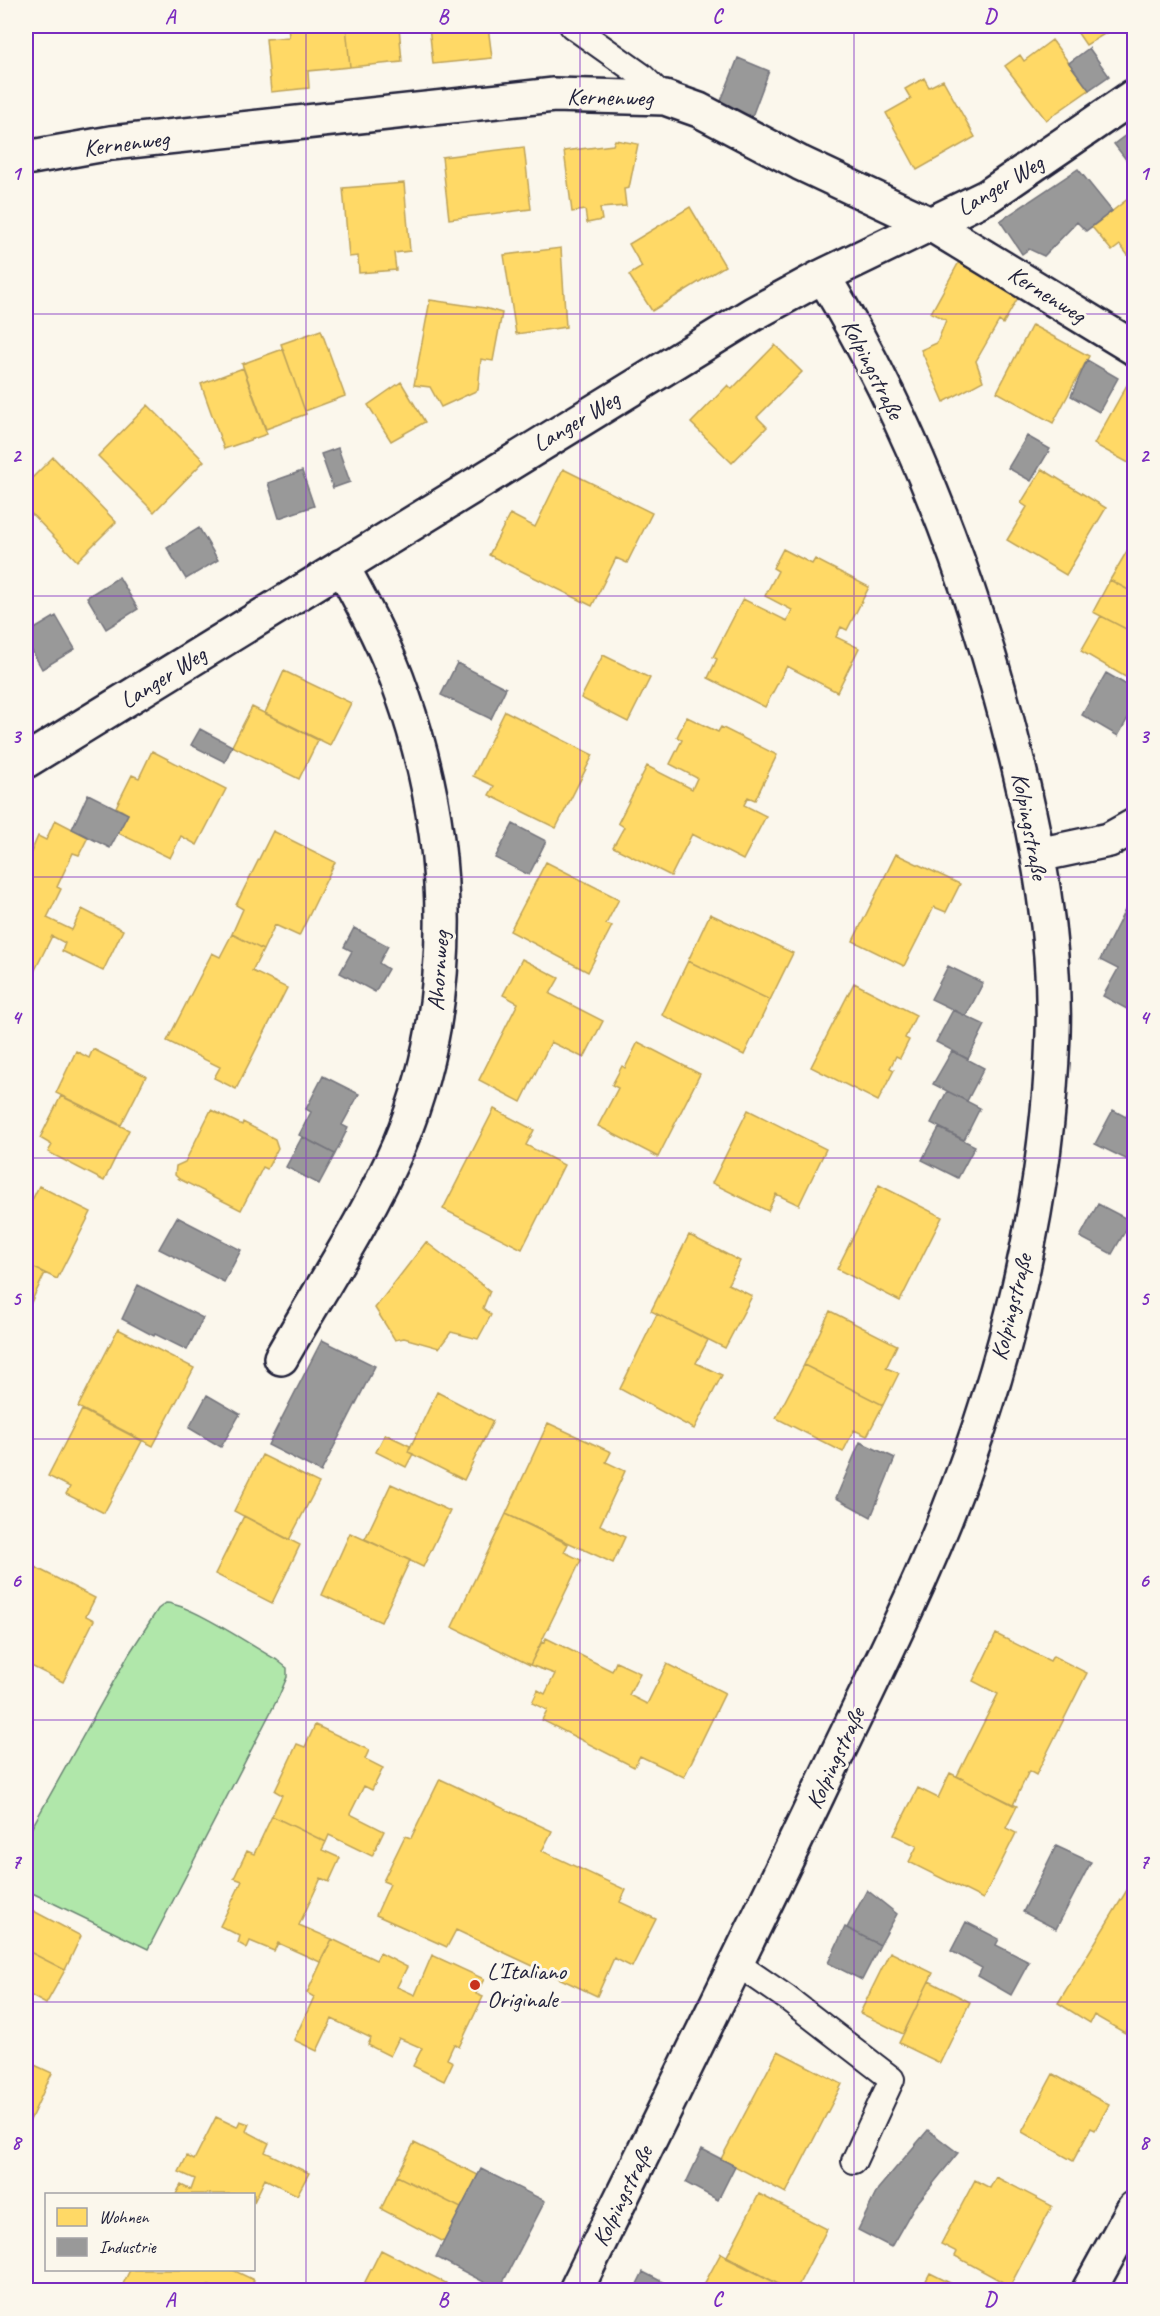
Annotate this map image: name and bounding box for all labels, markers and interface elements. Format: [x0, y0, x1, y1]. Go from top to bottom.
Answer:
text: A [165, 4, 177, 29]
text: B [438, 4, 450, 29]
text: C [712, 4, 724, 29]
text: D [984, 4, 998, 29]
street label: Kernenweg [567, 81, 656, 113]
street label: Kernenweg [82, 123, 173, 163]
street label: Langer Weg [951, 147, 1050, 223]
text: 1 [12, 161, 23, 186]
text: 1 [1140, 161, 1151, 186]
street label: Kernenweg [1003, 259, 1093, 331]
street label: Kolpingstraße [835, 314, 912, 426]
street label: Langer Weg [527, 383, 626, 459]
text: 2 [12, 443, 23, 468]
text: 2 [1140, 443, 1151, 468]
street label: Langer Weg [114, 638, 213, 715]
text: 3 [12, 724, 23, 749]
text: 3 [1140, 724, 1151, 749]
street label: Kolpingstraße [1005, 770, 1055, 884]
street label: Ahornweg [420, 928, 456, 1012]
text: 4 [12, 1005, 24, 1030]
text: 4 [1140, 1005, 1152, 1030]
street label: Kolpingstraße [983, 1249, 1039, 1363]
text: 5 [12, 1286, 23, 1311]
text: 5 [1140, 1286, 1151, 1311]
text: 6 [11, 1568, 22, 1593]
text: 6 [1139, 1568, 1150, 1593]
street label: Kolpingstraße [799, 1701, 872, 1813]
text: 7 [12, 1849, 23, 1874]
text: 7 [1140, 1849, 1151, 1874]
place label: L'Italiano Originale [487, 1956, 567, 2014]
marker: L'Italiano Originale [468, 1978, 482, 1992]
text: 8 [12, 2130, 24, 2155]
text: 8 [1140, 2130, 1152, 2155]
street label: Kolpingstraße [585, 2139, 660, 2251]
legend [45, 2193, 255, 2271]
text: Wohnen [99, 2206, 150, 2228]
text: Industrie [99, 2236, 157, 2258]
text: A [165, 2287, 177, 2312]
text: B [438, 2287, 450, 2312]
text: C [712, 2287, 724, 2312]
text: D [984, 2287, 998, 2312]

